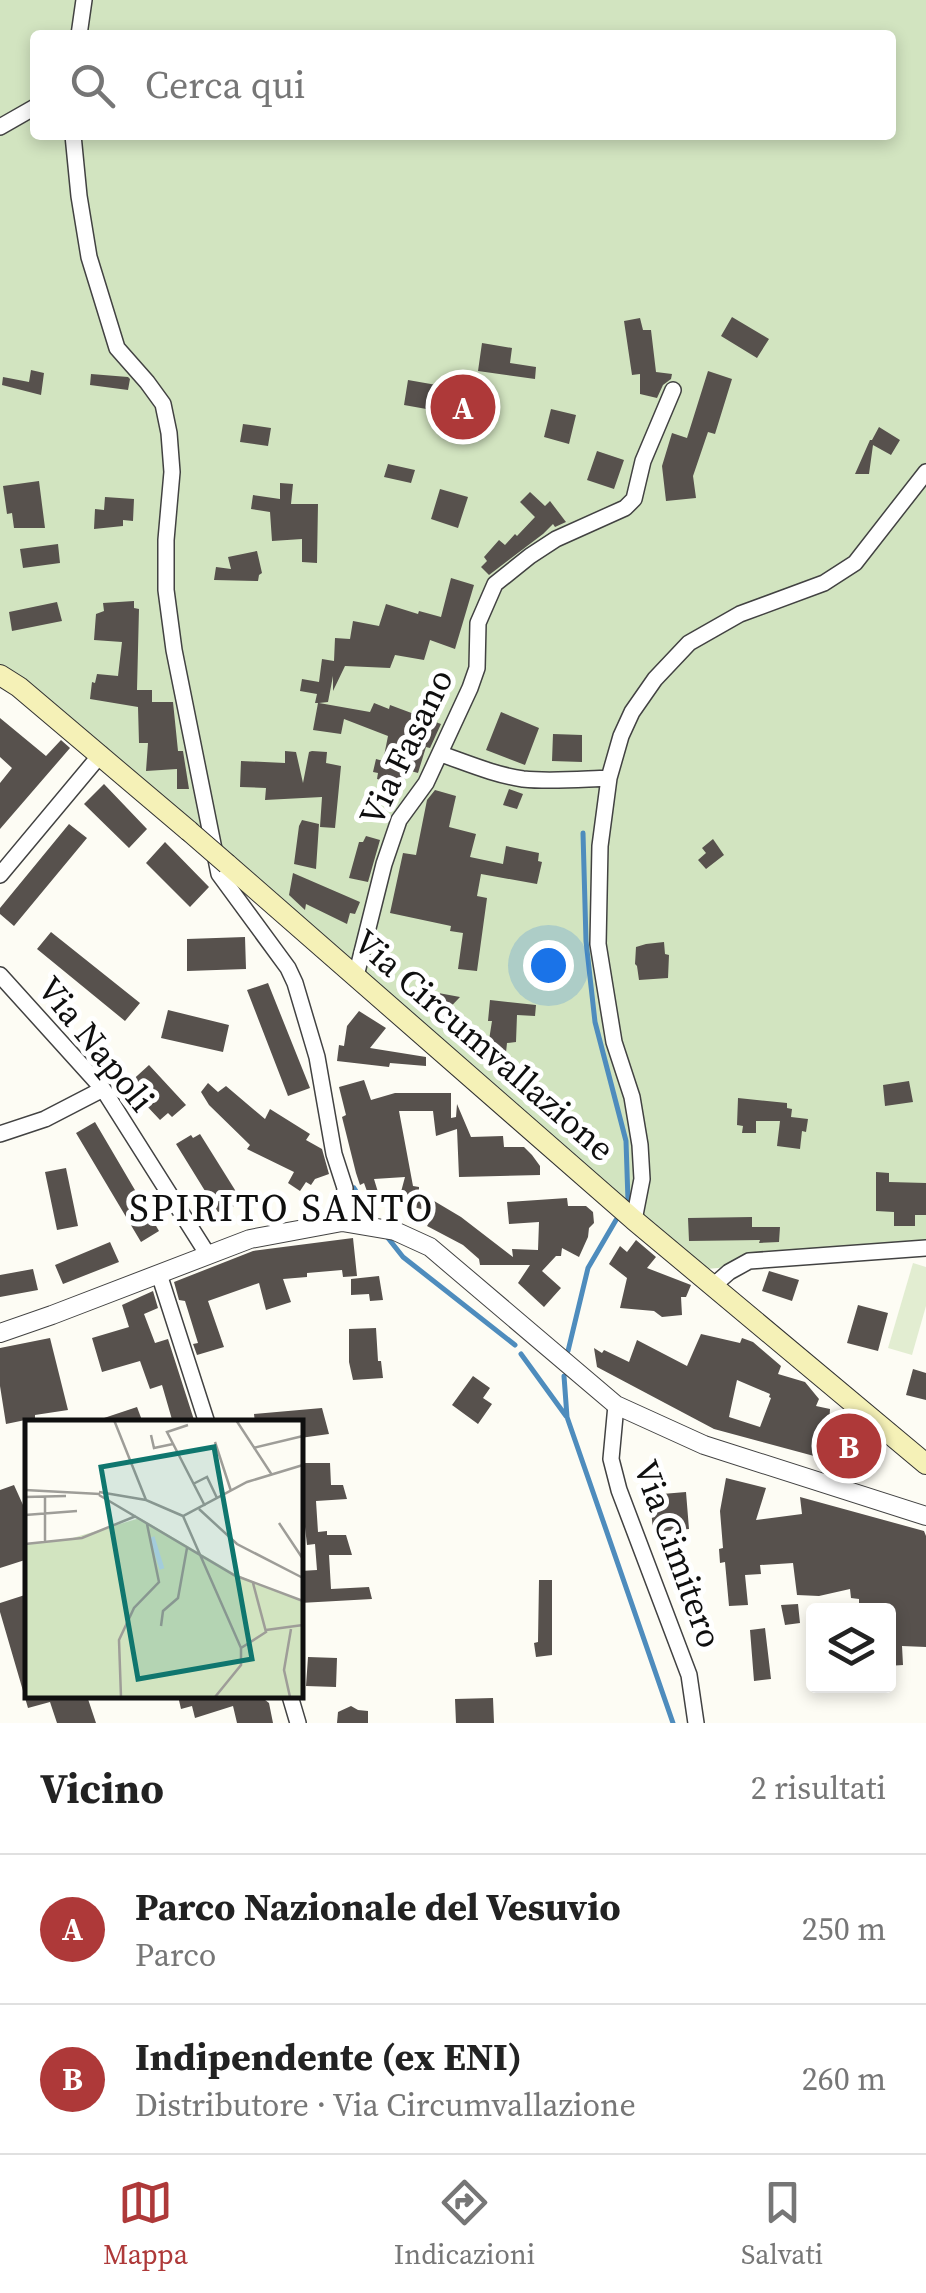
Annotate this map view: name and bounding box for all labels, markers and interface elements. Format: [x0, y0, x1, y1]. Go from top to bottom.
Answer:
search box [30, 30, 896, 140]
icon: search [65, 58, 120, 113]
text: Cerca qui [145, 59, 305, 111]
pin: A [430, 370, 496, 444]
street label: Via Fasano [347, 661, 465, 833]
street label: Via Circumvallazione [343, 918, 625, 1172]
your location [523, 940, 574, 991]
street label: Via Napoli [27, 966, 165, 1122]
district label: SPIRITO SANTO [129, 1182, 435, 1234]
pin: B [816, 1408, 882, 1484]
inset map [25, 1420, 302, 1698]
street label: Via Cimitero [622, 1454, 734, 1654]
map controls [806, 1603, 896, 1693]
button: layers [806, 1603, 896, 1693]
text: Vicino [40, 1759, 164, 1817]
text: 2 risultati [751, 1766, 886, 1810]
text: Parco Nazionale del Vesuvio [135, 1881, 621, 1933]
text: A [62, 1907, 83, 1951]
text: 250 m [802, 1907, 886, 1951]
text: Parco [135, 1933, 216, 1977]
text: Indipendente (ex ENI) [135, 2031, 522, 2083]
text: B [62, 2057, 83, 2101]
text: 260 m [802, 2057, 886, 2101]
text: Distributore · Via Circumvallazione [135, 2083, 636, 2127]
tab: Mappa [103, 2175, 188, 2273]
tab: Indicazioni [394, 2175, 535, 2273]
tab: Salvati [741, 2175, 823, 2273]

